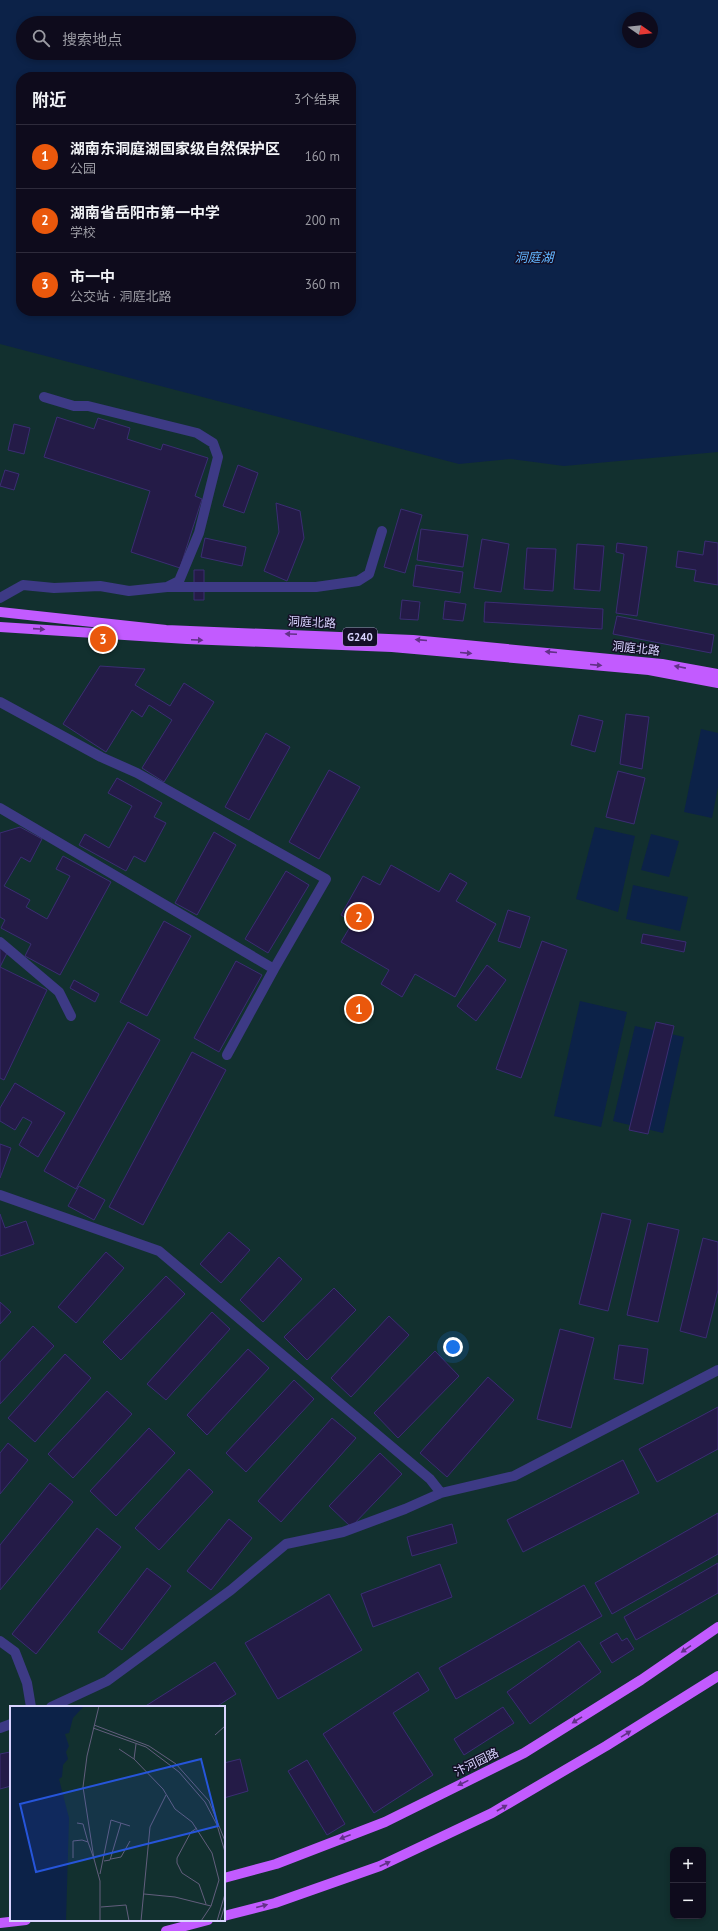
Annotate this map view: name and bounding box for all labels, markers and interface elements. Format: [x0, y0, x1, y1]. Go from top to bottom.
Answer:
north arrow [622, 12, 658, 48]
search box [16, 16, 356, 60]
icon: search [30, 27, 52, 49]
text: 搜索地点 [62, 30, 122, 49]
text: 附近 [32, 89, 66, 111]
text: 3个结果 [294, 91, 340, 108]
text: 湖南东洞庭湖国家级自然保护区 [70, 139, 280, 158]
text: 1 [41, 148, 49, 165]
text: 160 m [305, 148, 340, 165]
text: 公园 [70, 160, 96, 177]
text: 湖南省岳阳市第一中学 [70, 203, 220, 222]
text: 2 [41, 212, 49, 229]
text: 200 m [305, 212, 340, 229]
text: 学校 [70, 224, 96, 241]
water label: 洞庭湖 [514, 249, 555, 266]
text: 市一中 [70, 267, 115, 286]
text: 3 [41, 276, 49, 293]
text: 360 m [305, 276, 340, 293]
text: 公交站 · 洞庭北路 [70, 288, 171, 305]
street label: 洞庭北路 [288, 613, 336, 631]
pin: 3 [90, 624, 116, 654]
one-way arrow [33, 626, 45, 633]
road number: G240 [343, 628, 377, 646]
one-way arrow [285, 631, 297, 638]
one-way arrow [191, 636, 203, 643]
one-way arrow [415, 637, 427, 644]
street label: 洞庭北路 [611, 638, 661, 658]
one-way arrow [545, 649, 557, 656]
one-way arrow [460, 650, 472, 657]
one-way arrow [590, 662, 602, 669]
one-way arrow [674, 664, 686, 670]
pin: 2 [346, 902, 372, 932]
pin: 1 [346, 994, 372, 1024]
your location [443, 1337, 463, 1357]
one-way arrow [681, 1645, 691, 1653]
inset map [10, 1706, 225, 1921]
one-way arrow [572, 1716, 582, 1724]
one-way arrow [621, 1730, 631, 1738]
street label: 汴河园路 [451, 1745, 501, 1779]
one-way arrow [457, 1780, 469, 1786]
one-way arrow [496, 1804, 508, 1811]
one-way arrow [339, 1835, 351, 1841]
map controls [670, 1847, 706, 1919]
button: + [670, 1847, 706, 1883]
one-way arrow [379, 1861, 390, 1867]
button: − [670, 1883, 706, 1919]
one-way arrow [256, 1903, 268, 1909]

